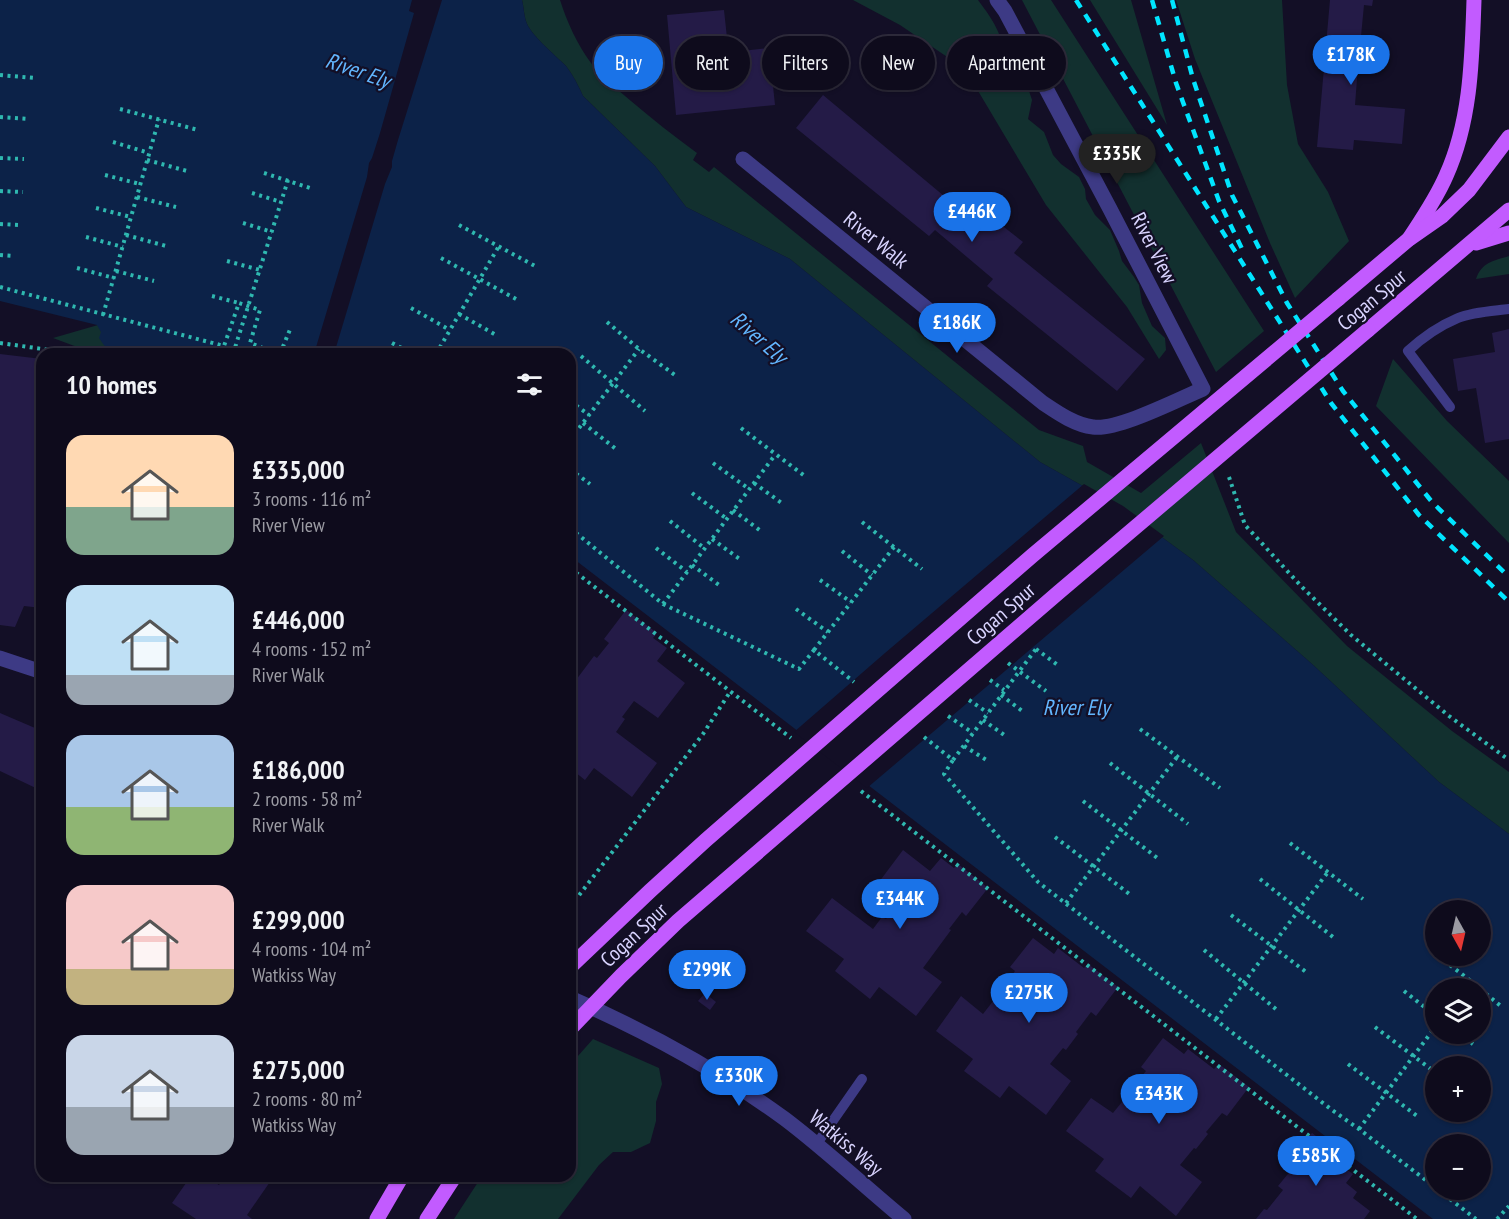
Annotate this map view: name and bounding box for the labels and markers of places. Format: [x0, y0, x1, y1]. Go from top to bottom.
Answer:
pin: £178K [1309, 35, 1393, 86]
pin: £335K [1075, 134, 1159, 185]
pin: £446K [930, 192, 1014, 243]
pin: £186K [915, 303, 999, 354]
pin: £344K [858, 879, 942, 930]
pin: £299K [665, 950, 749, 1001]
pin: £275K [987, 973, 1071, 1024]
pin: £330K [697, 1056, 781, 1107]
pin: £343K [1117, 1074, 1201, 1125]
pin: £585K [1274, 1136, 1358, 1187]

